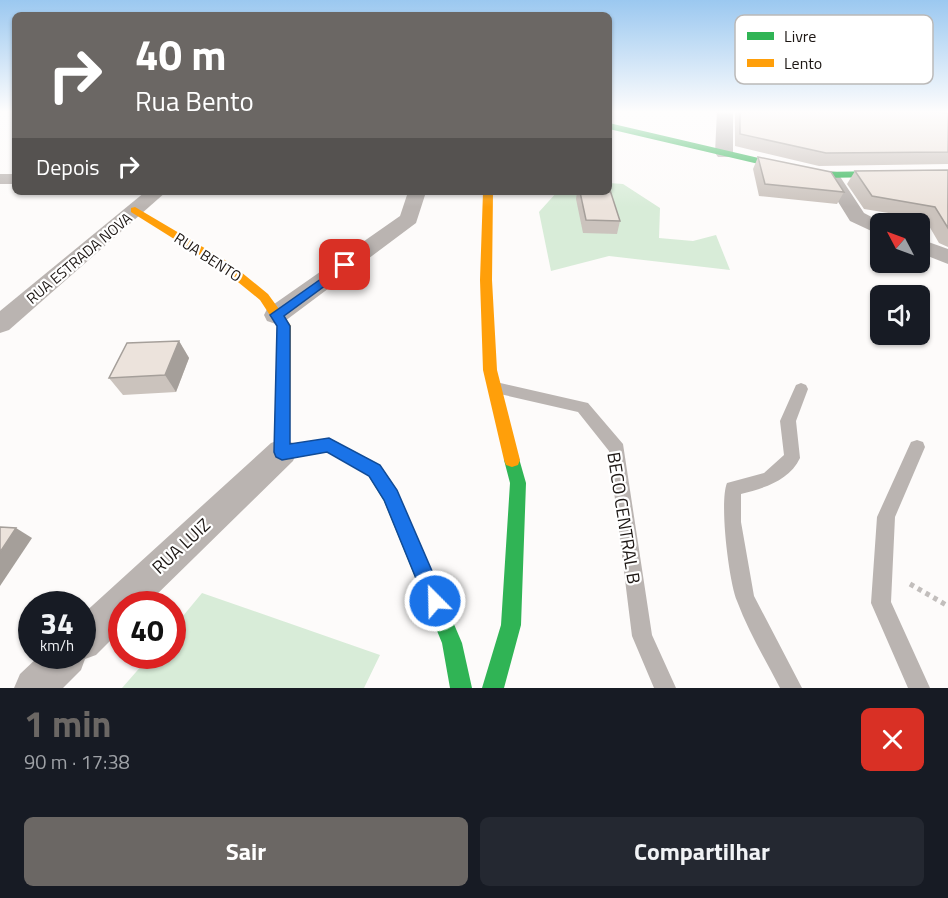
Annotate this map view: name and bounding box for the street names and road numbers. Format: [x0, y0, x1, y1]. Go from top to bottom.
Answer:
street label: RUA ESTRADA NOVA [21, 207, 137, 309]
street label: RUA BENTO [170, 227, 246, 287]
street label: BECO CENTRAL B [600, 450, 648, 586]
street label: RUA LUIZ [146, 512, 216, 580]

